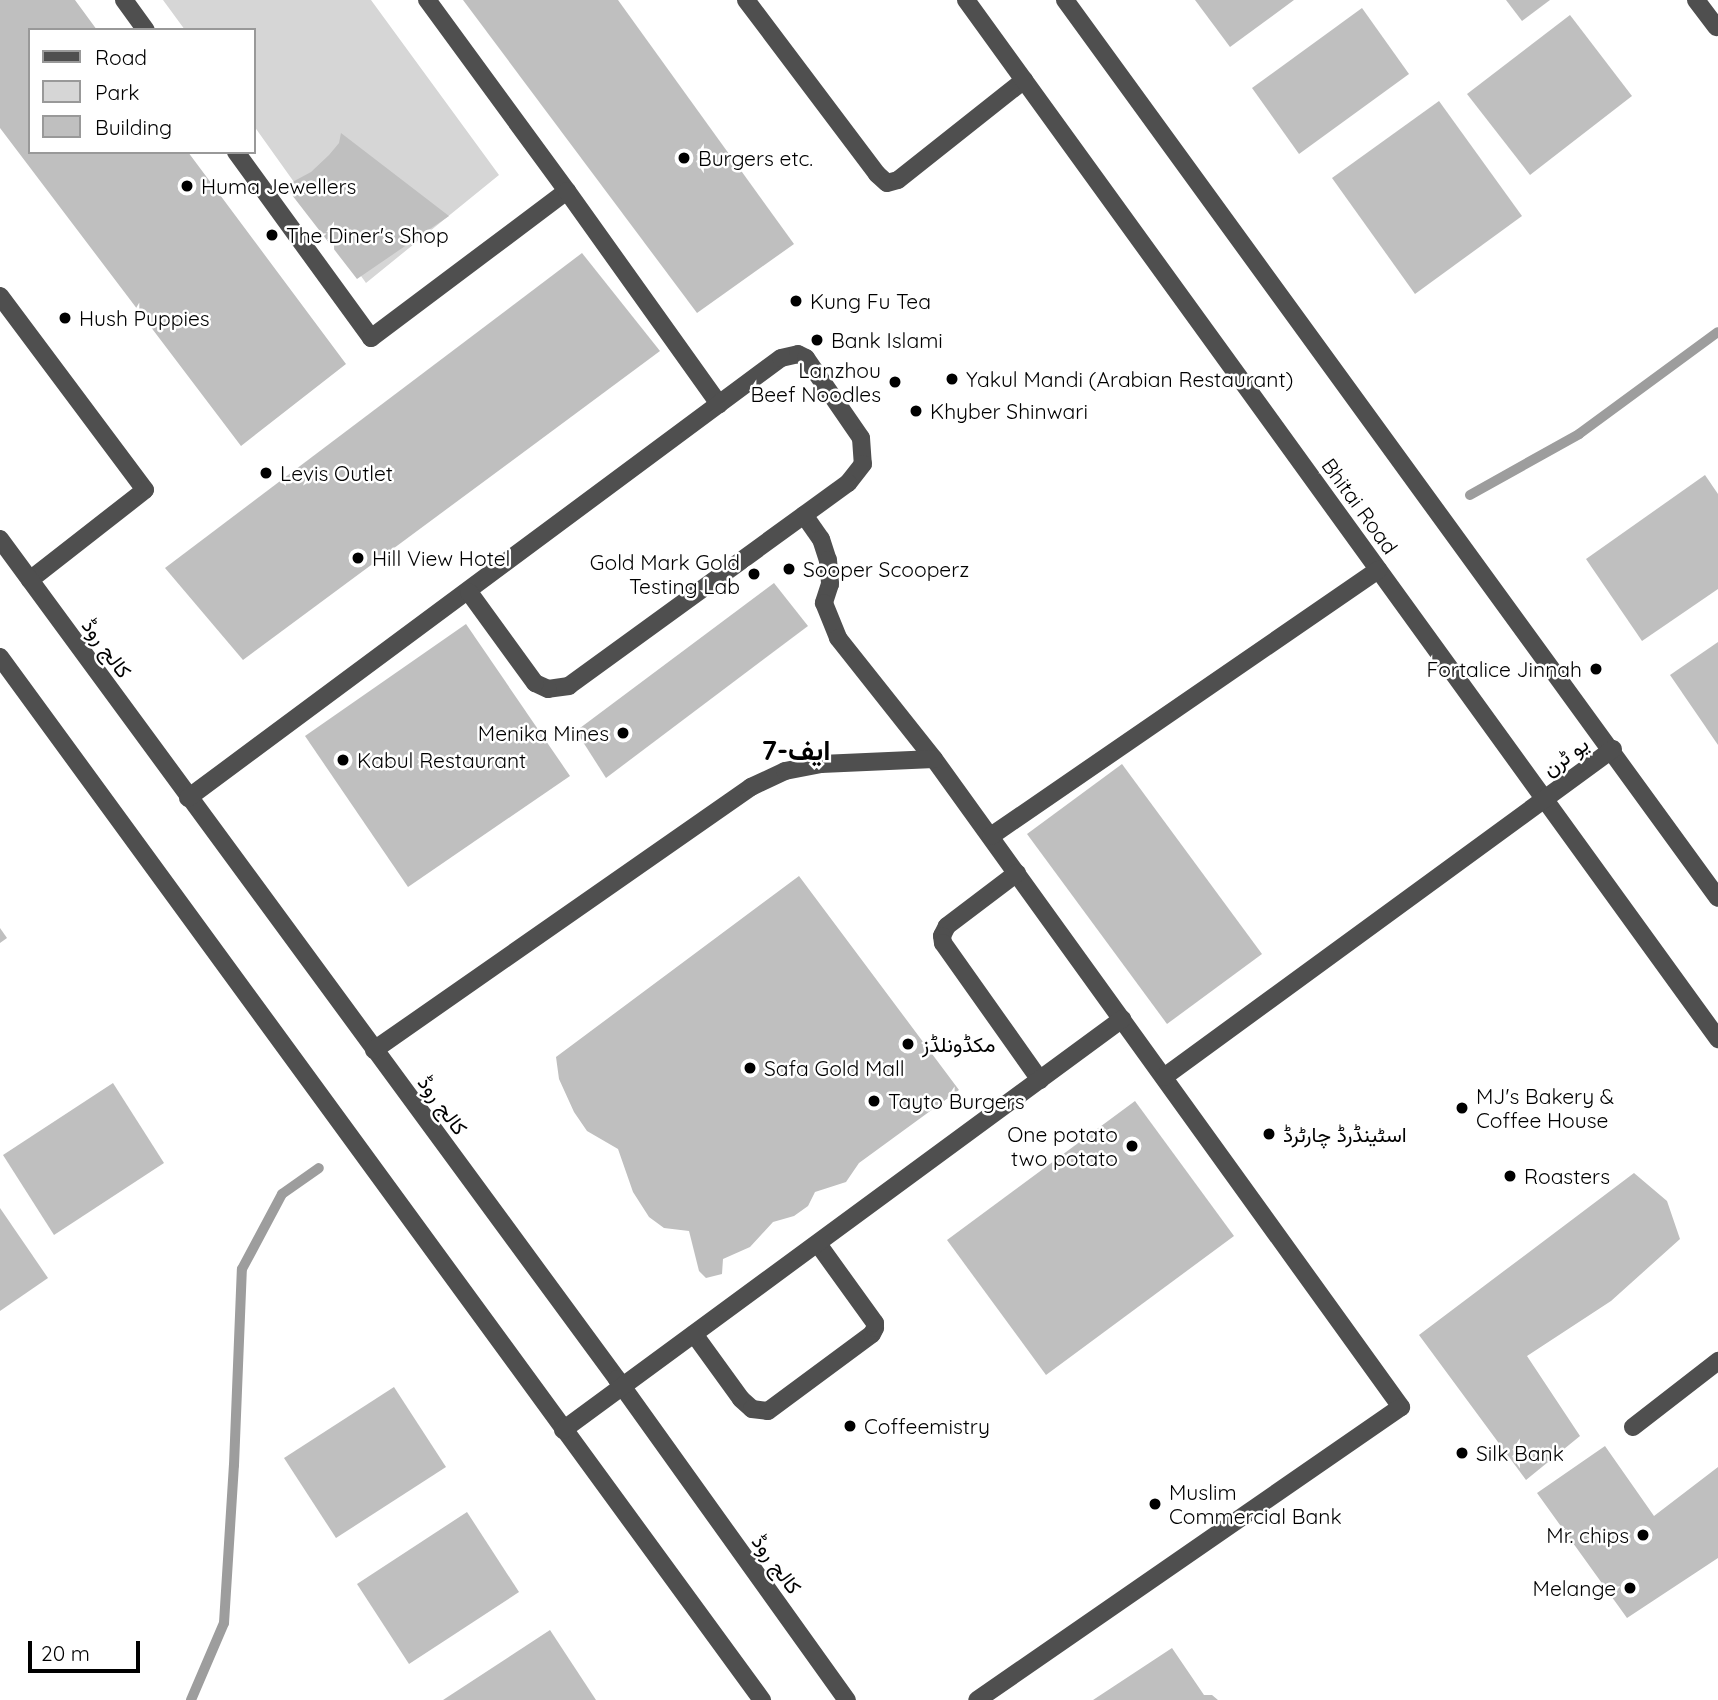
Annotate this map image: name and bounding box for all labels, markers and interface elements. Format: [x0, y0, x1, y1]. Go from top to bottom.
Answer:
legend [28, 28, 256, 154]
text: Road [95, 44, 147, 70]
text: Park [95, 79, 139, 105]
text: Building [95, 114, 172, 140]
place label: Burgers etc. [698, 145, 813, 171]
marker: Burgers etc. [676, 150, 692, 166]
place label: Huma Jewellers [201, 173, 356, 199]
marker: Huma Jewellers [179, 178, 195, 194]
place label: The Diner's Shop [286, 222, 449, 248]
marker: The Diner's Shop [264, 227, 280, 243]
place label: Kung Fu Tea [810, 288, 931, 314]
marker: Kung Fu Tea [788, 293, 804, 309]
place label: Hush Puppies [79, 305, 210, 331]
marker: Hush Puppies [57, 310, 73, 326]
place label: Bank Islami [831, 327, 943, 353]
marker: Bank Islami [809, 332, 825, 348]
place label: Lanzhou Beef Noodles [751, 357, 881, 407]
place label: Yakul Mandi (Arabian Restaurant) [966, 366, 1293, 392]
marker: Yakul Mandi (Arabian Restaurant) [944, 371, 960, 387]
marker: Lanzhou Beef Noodles [887, 374, 903, 390]
place label: Khyber Shinwari [930, 398, 1088, 424]
marker: Khyber Shinwari [908, 403, 924, 419]
street label: Bhitai Road [1317, 453, 1403, 559]
place label: Levis Outlet [280, 460, 393, 486]
marker: Levis Outlet [258, 465, 274, 481]
place label: Hill View Hotel [372, 545, 510, 571]
place label: Gold Mark Gold Testing Lab [590, 549, 740, 599]
marker: Hill View Hotel [350, 550, 366, 566]
place label: Sooper Scooperz [803, 556, 969, 582]
marker: Sooper Scooperz [781, 561, 797, 577]
marker: Gold Mark Gold Testing Lab [746, 566, 762, 582]
street label: کالج روڈ [77, 613, 137, 683]
place label: Fortalice Jinnah [1427, 656, 1582, 682]
marker: Fortalice Jinnah [1588, 661, 1604, 677]
place label: Menika Mines [478, 720, 609, 746]
marker: Menika Mines [615, 725, 631, 741]
street label: یو ٹرن [1537, 731, 1593, 781]
district label: ایف-7 [762, 733, 830, 767]
place label: Kabul Restaurant [357, 747, 526, 773]
marker: Kabul Restaurant [335, 752, 351, 768]
place label: مکڈونلڈز [922, 1031, 995, 1057]
marker: مکڈونلڈز [900, 1036, 916, 1052]
place label: Safa Gold Mall [764, 1055, 905, 1081]
marker: Safa Gold Mall [742, 1060, 758, 1076]
street label: کالج روڈ [413, 1070, 473, 1140]
place label: MJ's Bakery & Coffee House [1476, 1083, 1614, 1133]
place label: Tayto Burgers [888, 1088, 1025, 1114]
marker: Tayto Burgers [866, 1093, 882, 1109]
marker: MJ's Bakery & Coffee House [1454, 1100, 1470, 1116]
place label: One potato two potato [1007, 1121, 1118, 1171]
place label: اسٹینڈرڈ چارٹرڈ [1283, 1121, 1407, 1147]
marker: اسٹینڈرڈ چارٹرڈ [1261, 1126, 1277, 1142]
marker: One potato two potato [1124, 1138, 1140, 1154]
place label: Roasters [1524, 1163, 1610, 1189]
marker: Roasters [1502, 1168, 1518, 1184]
place label: Coffeemistry [864, 1413, 990, 1439]
marker: Coffeemistry [842, 1418, 858, 1434]
place label: Silk Bank [1476, 1440, 1564, 1466]
marker: Silk Bank [1454, 1445, 1470, 1461]
place label: Muslim Commercial Bank [1169, 1479, 1342, 1529]
marker: Muslim Commercial Bank [1147, 1496, 1163, 1512]
place label: Mr. chips [1546, 1522, 1629, 1548]
marker: Mr. chips [1635, 1527, 1651, 1543]
street label: کالج روڈ [747, 1529, 807, 1599]
place label: Melange [1533, 1575, 1616, 1601]
marker: Melange [1622, 1580, 1638, 1596]
scale bar [32, 1626, 144, 1670]
text: 20 m [41, 1640, 90, 1666]

